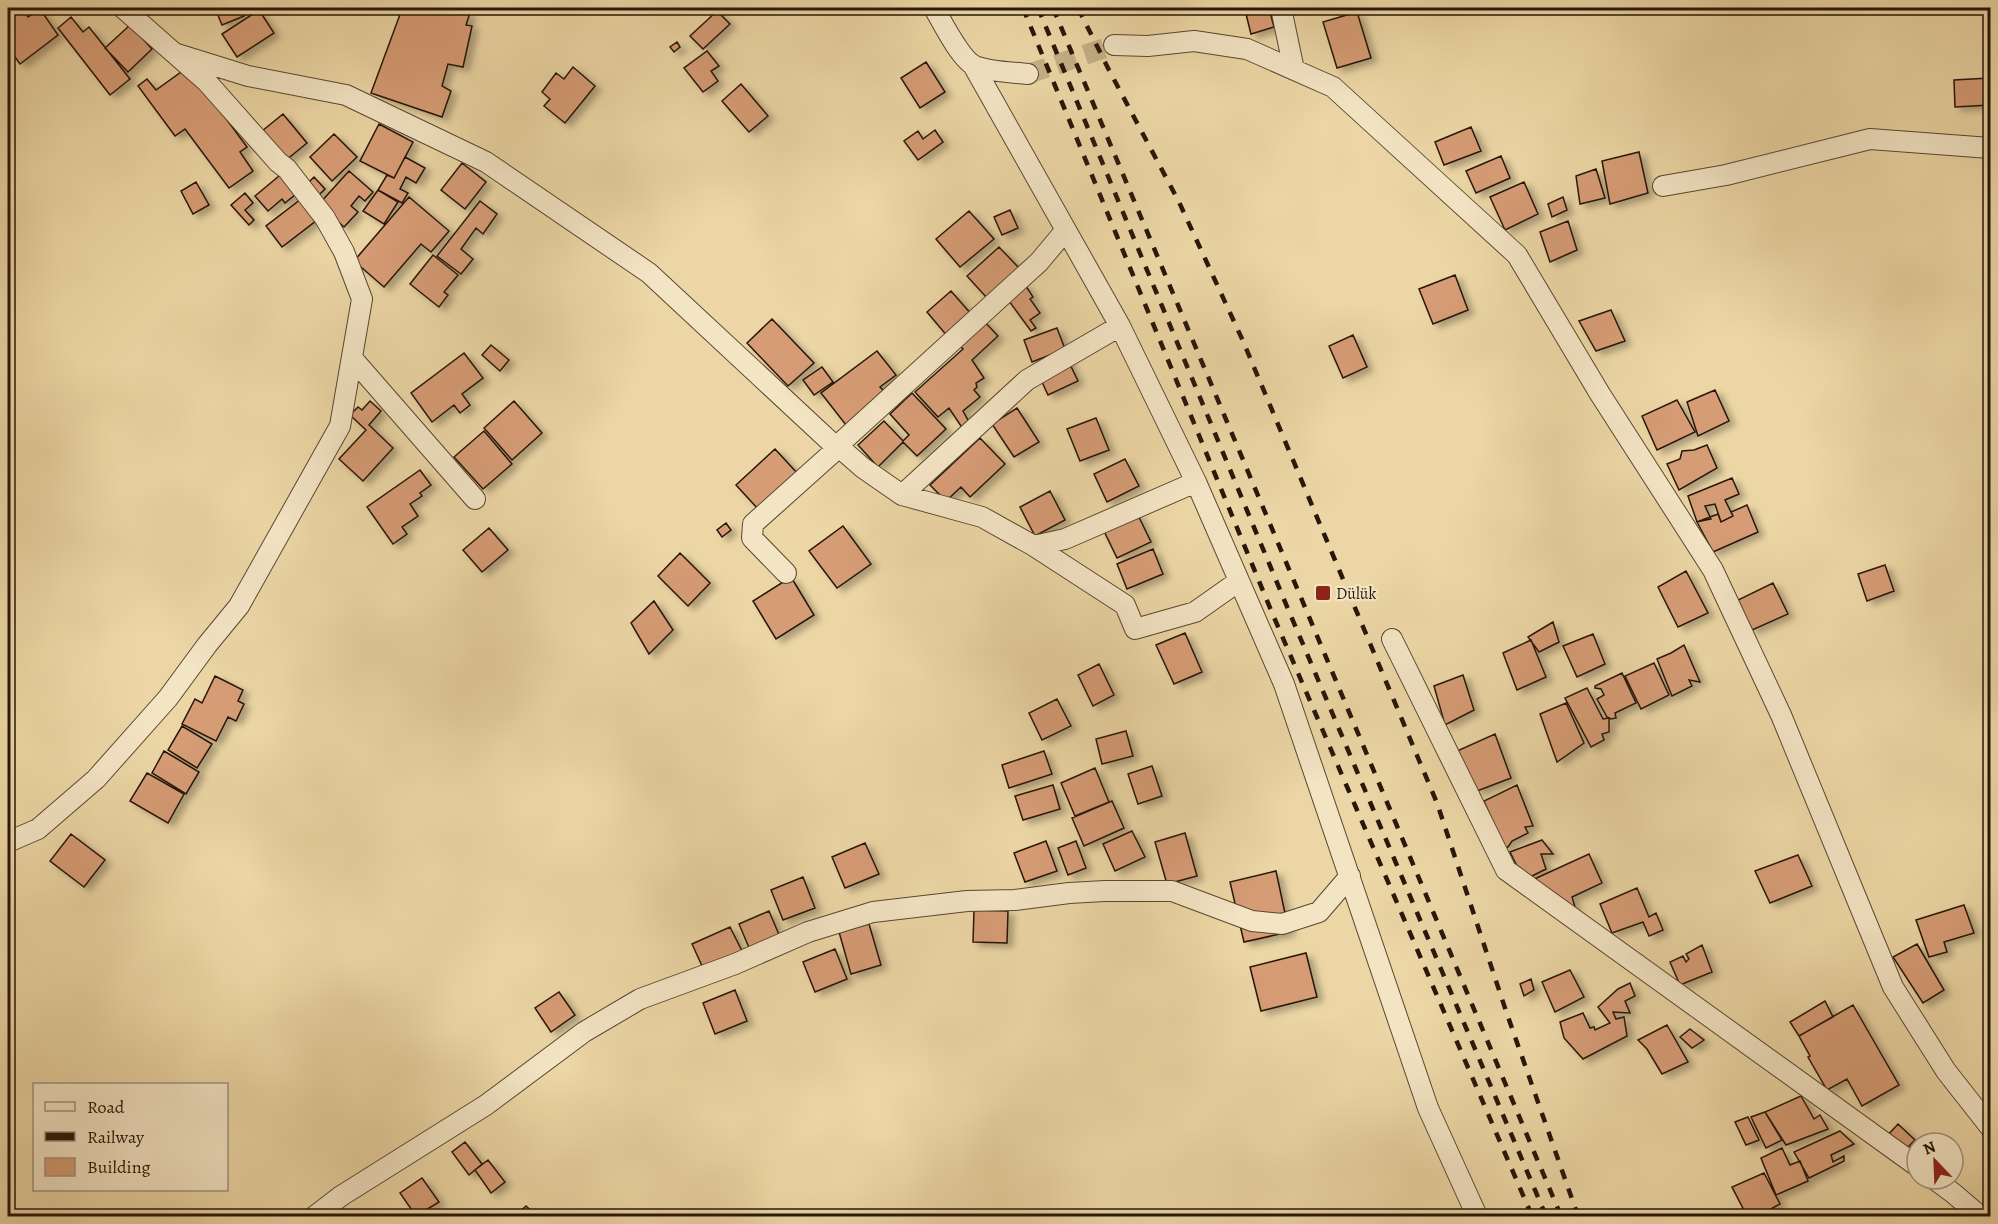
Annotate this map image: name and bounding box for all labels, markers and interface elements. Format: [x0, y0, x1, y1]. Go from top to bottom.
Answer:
place label: Dülük [1336, 583, 1376, 605]
marker: Dülük [1314, 584, 1332, 602]
legend [33, 1083, 228, 1191]
text: Road [87, 1095, 125, 1119]
text: Railway [87, 1125, 145, 1149]
north arrow [1905, 1131, 1965, 1191]
text: N [1920, 1136, 1940, 1161]
text: Building [87, 1155, 151, 1179]

